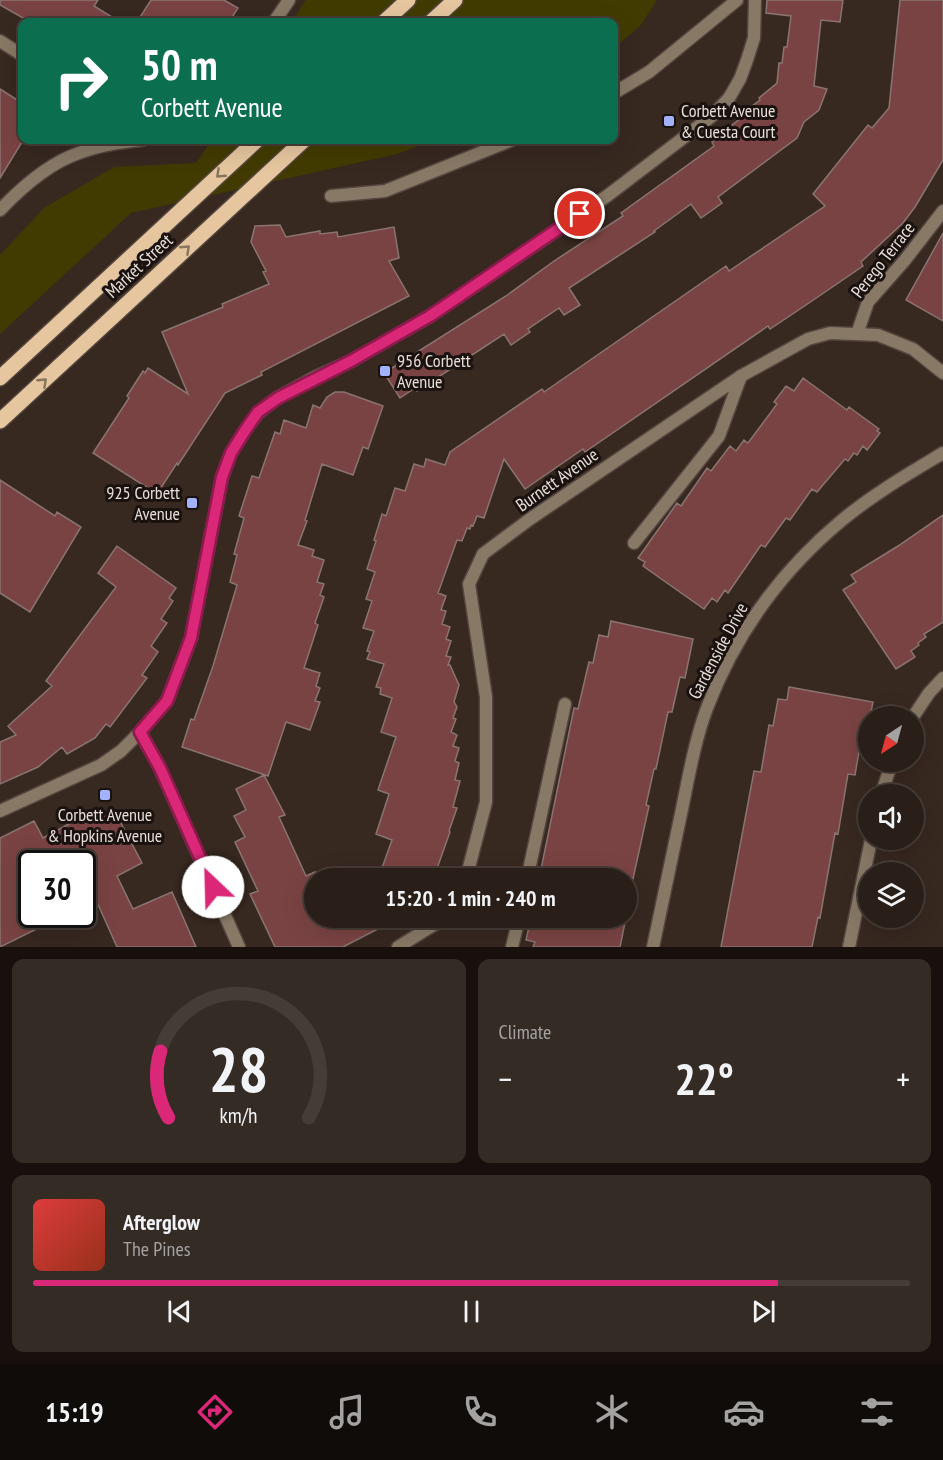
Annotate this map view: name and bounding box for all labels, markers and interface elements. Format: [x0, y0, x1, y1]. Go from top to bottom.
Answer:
text: 50 m [141, 37, 218, 92]
icon: right [42, 42, 120, 120]
text: Corbett Avenue [141, 90, 283, 124]
place label: Corbett Avenue & Cuesta Court [681, 99, 776, 143]
marker: Corbett Avenue & Cuesta Court [662, 114, 676, 128]
one-way arrow [217, 167, 227, 178]
pin [554, 188, 605, 239]
icon: arrive [563, 197, 596, 230]
street label: Perego Terrace [846, 217, 919, 302]
street label: Market Street [100, 229, 177, 303]
one-way arrow [179, 245, 190, 256]
place label: 956 Corbett Avenue [397, 349, 471, 393]
marker: 956 Corbett Avenue [378, 364, 392, 378]
one-way arrow [36, 378, 47, 389]
street label: Burnett Avenue [511, 443, 602, 516]
place label: 925 Corbett Avenue [106, 481, 180, 525]
marker: 925 Corbett Avenue [185, 496, 199, 510]
street label: Gardenside Drive [683, 599, 753, 703]
north arrow [858, 706, 924, 772]
map controls [858, 706, 924, 928]
button: sound [858, 784, 924, 850]
marker: Corbett Avenue & Hopkins Avenue [98, 788, 112, 802]
place label: Corbett Avenue & Hopkins Avenue [48, 803, 162, 847]
speed limit sign: 30 [18, 850, 96, 928]
position arrow [181, 855, 245, 919]
button: layers [858, 862, 924, 928]
text: 15:20 · 1 min · 240 m [385, 884, 556, 912]
text: Climate [499, 1019, 551, 1045]
text: 28 [209, 1028, 269, 1109]
text: 22° [675, 1049, 734, 1107]
text: − [499, 1057, 512, 1100]
text: + [896, 1057, 910, 1100]
text: km/h [220, 1101, 258, 1129]
text: Afterglow [123, 1208, 200, 1236]
text: The Pines [123, 1236, 190, 1262]
icon: previous [163, 1295, 196, 1328]
icon: pause [455, 1295, 488, 1328]
icon: next [747, 1295, 780, 1328]
icon: directions [194, 1391, 236, 1433]
icon: music [326, 1391, 368, 1433]
icon: phone [459, 1391, 501, 1433]
icon: climate [591, 1391, 633, 1433]
icon: car [723, 1391, 765, 1433]
icon: filters [856, 1391, 898, 1433]
text: 15:19 [45, 1395, 104, 1429]

